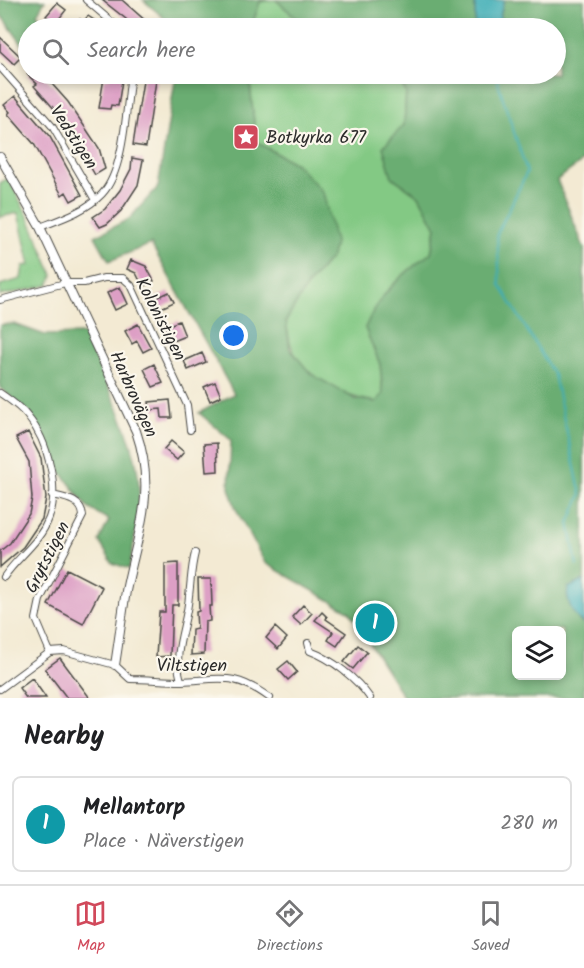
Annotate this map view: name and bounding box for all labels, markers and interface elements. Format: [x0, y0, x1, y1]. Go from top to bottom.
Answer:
search box [18, 18, 566, 84]
text: Search here [87, 34, 195, 69]
icon: search [39, 35, 72, 68]
street label: Vedstigen [41, 100, 104, 176]
place icon: Botkyrka 677 [231, 122, 261, 152]
place label: Botkyrka 677 [266, 124, 367, 153]
street label: Kolonistigen [126, 273, 193, 367]
your location [219, 321, 248, 350]
street label: Harbrovägen [101, 347, 165, 443]
street label: Grytstigen [18, 517, 79, 599]
pin: 1 [356, 600, 394, 646]
map controls [512, 626, 566, 680]
button: layers [512, 626, 566, 680]
street label: Viltstigen [157, 652, 227, 681]
text: Nearby [24, 716, 104, 758]
text: Mellantorp [83, 791, 185, 826]
text: 1 [42, 808, 49, 840]
text: 280 m [500, 808, 558, 840]
text: Place · Näverstigen [83, 826, 244, 858]
tab: Map [74, 897, 107, 958]
tab: Directions [256, 897, 323, 958]
tab: Saved [472, 897, 510, 958]

